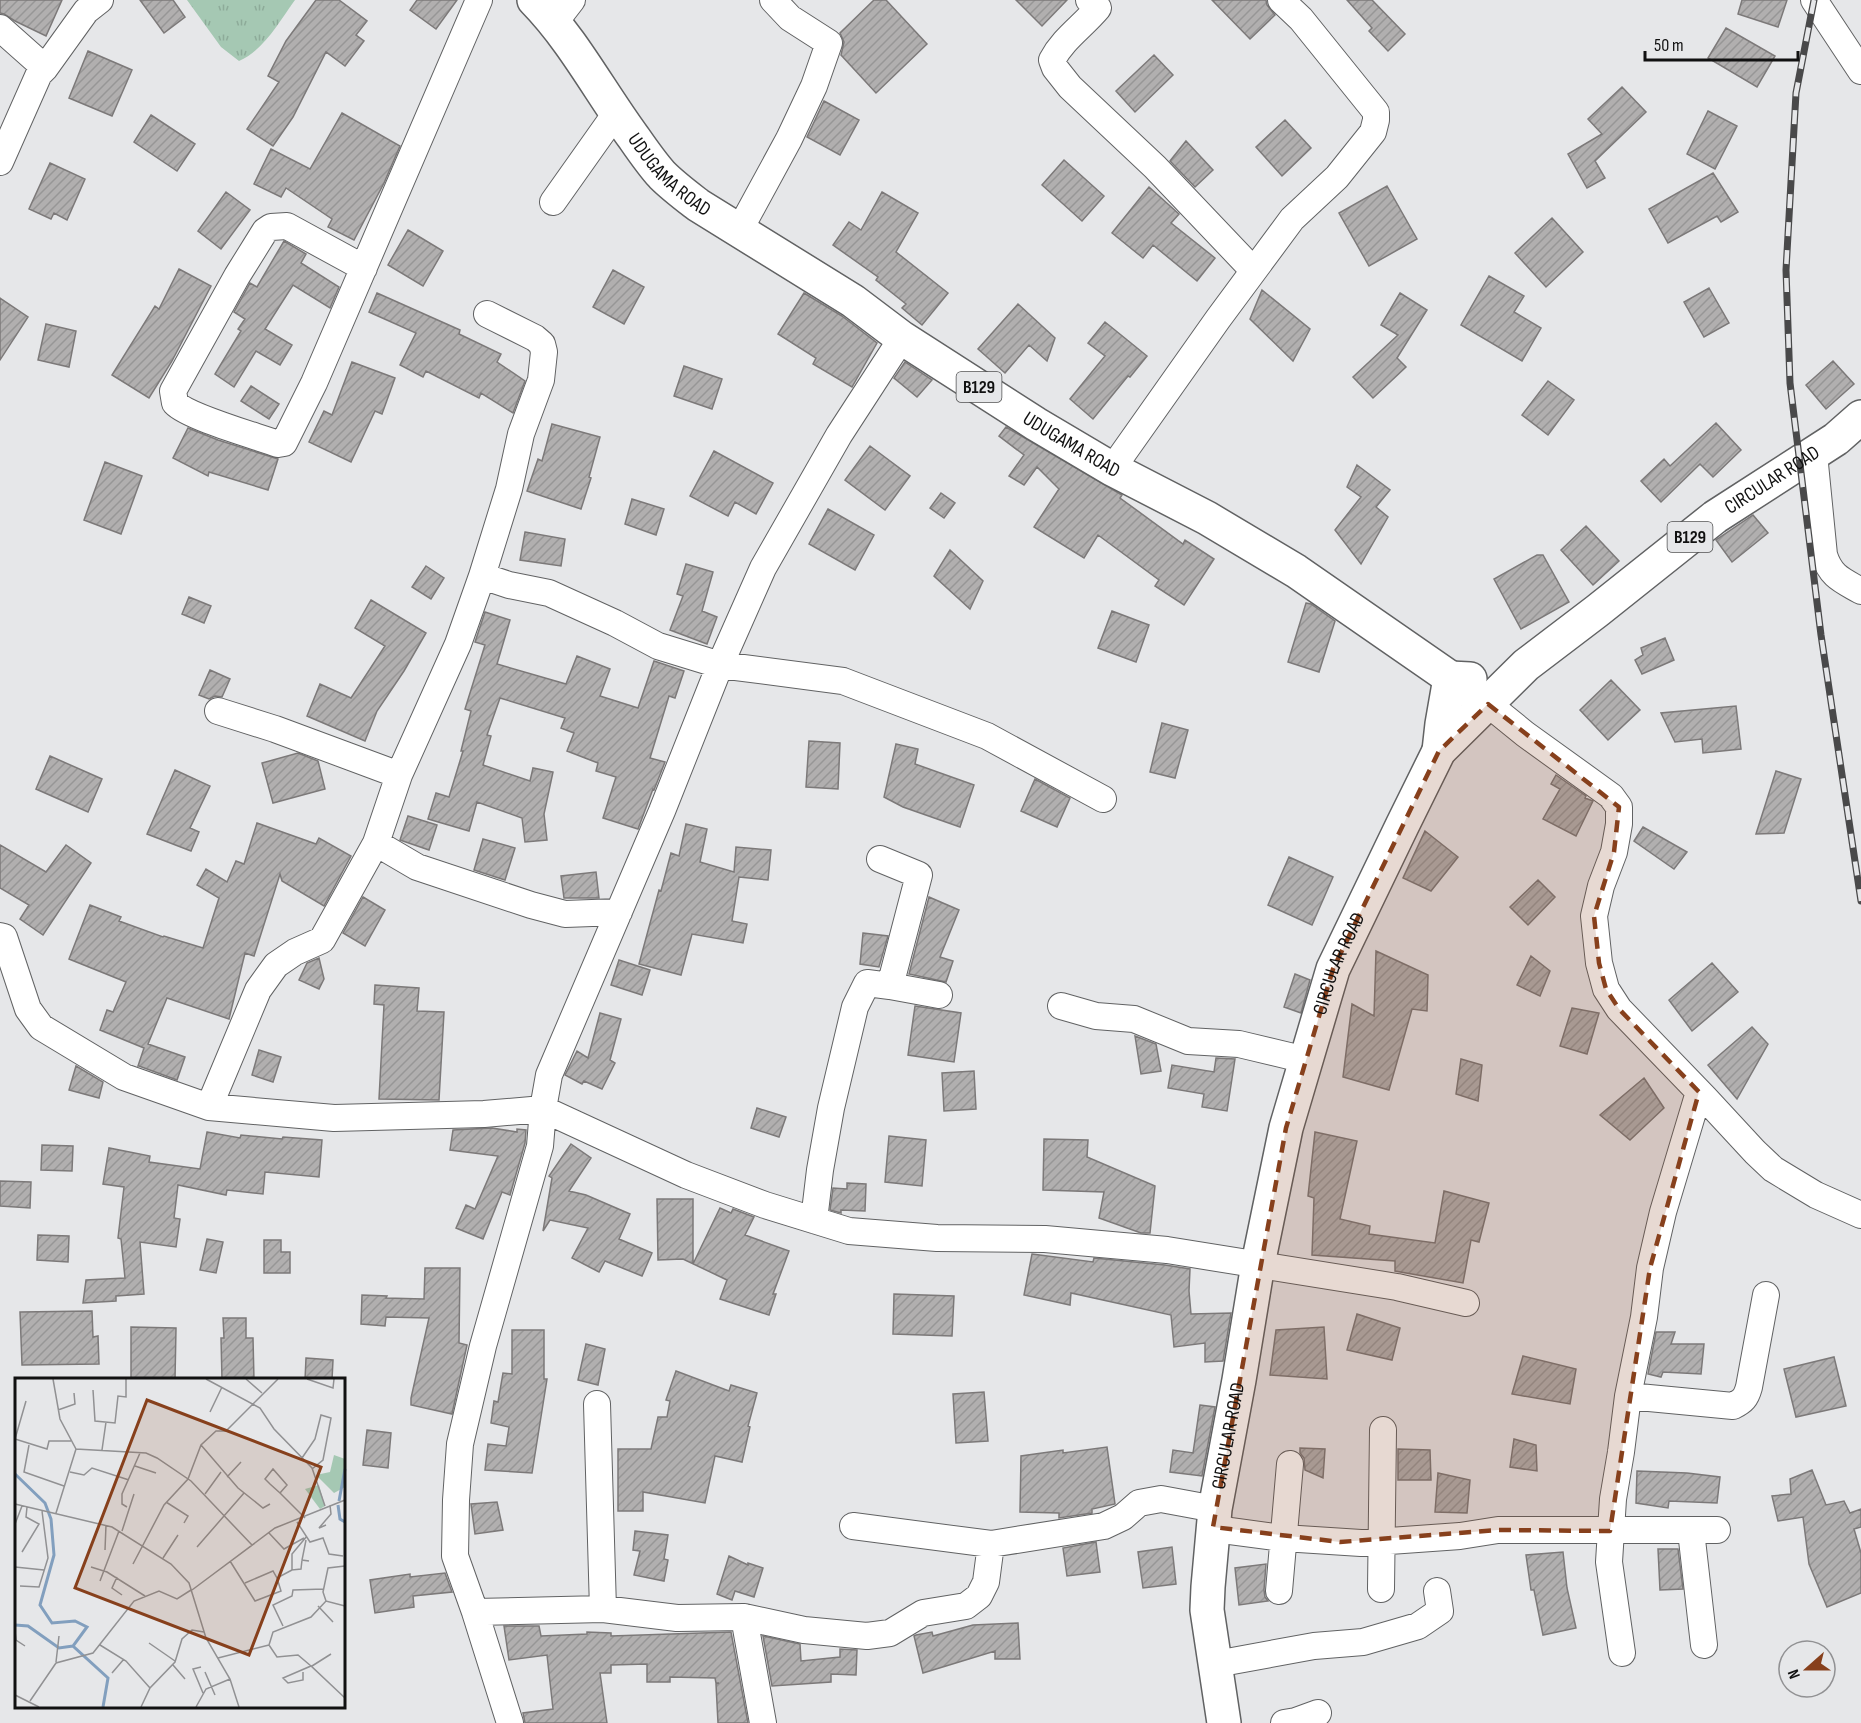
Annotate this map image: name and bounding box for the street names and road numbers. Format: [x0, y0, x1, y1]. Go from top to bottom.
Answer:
street label: UDUGAMA ROAD [622, 129, 715, 222]
road number: B129 [956, 372, 1002, 402]
street label: UDUGAMA ROAD [1018, 407, 1124, 483]
street label: CIRCULAR ROAD [1720, 441, 1824, 520]
road number: B129 [1668, 522, 1712, 552]
street label: CIRCULAR ROAD [1308, 909, 1370, 1018]
street label: CIRCULAR ROAD [1207, 1380, 1250, 1491]

